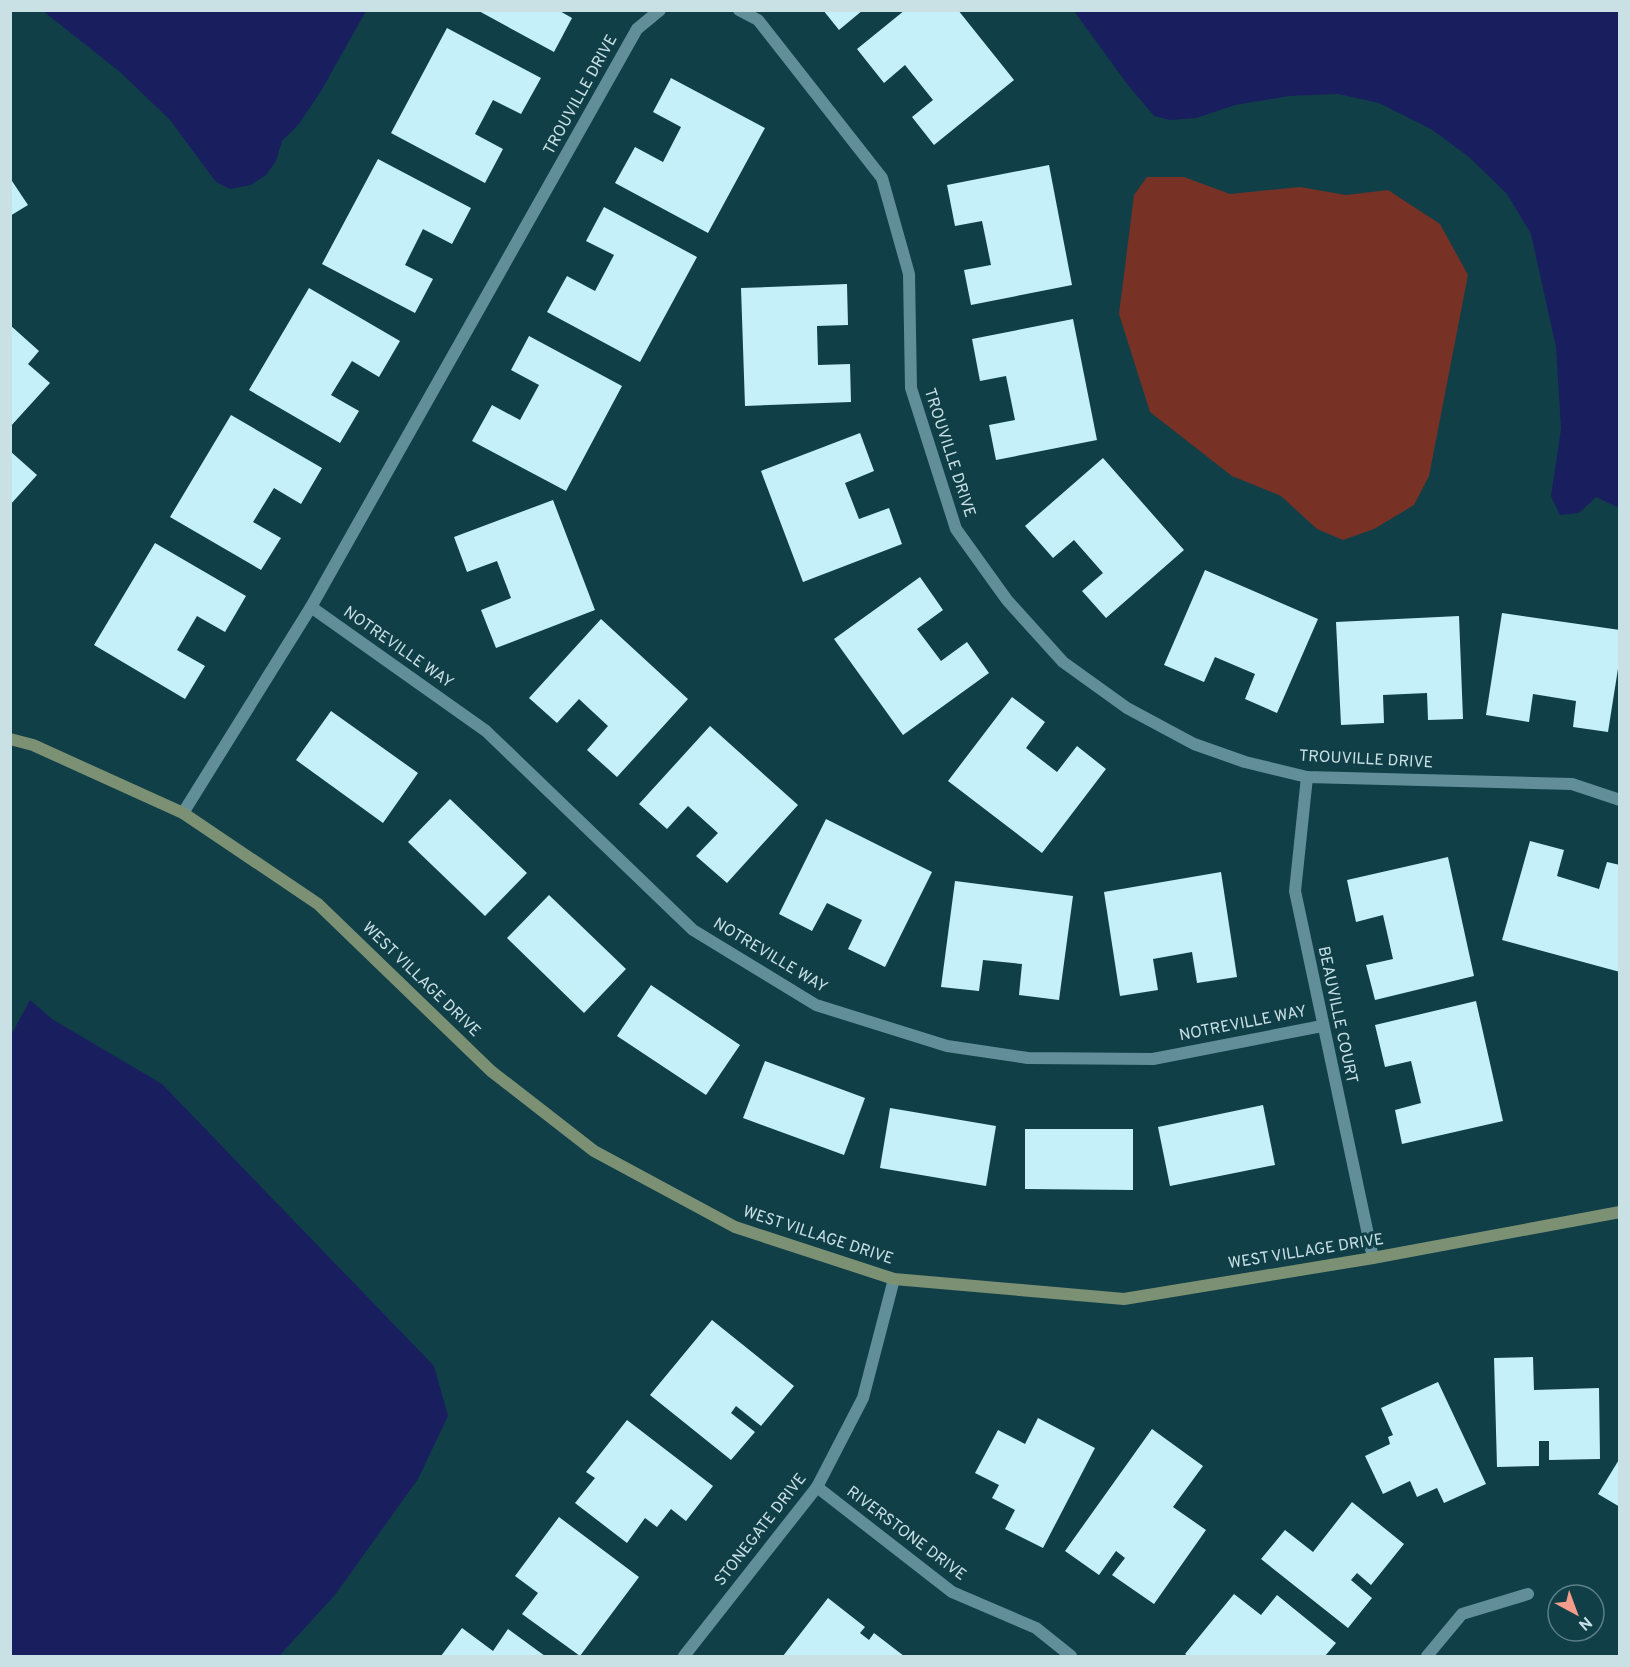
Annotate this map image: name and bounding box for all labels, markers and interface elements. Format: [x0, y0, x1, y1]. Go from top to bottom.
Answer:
street label: TROUVILLE DRIVE [540, 31, 622, 159]
street label: TROUVILLE DRIVE [919, 386, 979, 520]
street label: NOTREVILLE WAY [339, 603, 457, 693]
street label: TROUVILLE DRIVE [1298, 746, 1434, 774]
street label: NOTREVILLE WAY [709, 914, 831, 998]
street label: WEST VILLAGE DRIVE [358, 918, 484, 1042]
street label: BEAUVILLE COURT [1313, 945, 1361, 1085]
street label: NOTREVILLE WAY [1177, 1002, 1309, 1046]
street label: WEST VILLAGE DRIVE [740, 1202, 896, 1270]
street label: WEST VILLAGE DRIVE [1227, 1230, 1385, 1274]
street label: STONEGATE DRIVE [711, 1470, 811, 1590]
street label: RIVERSTONE DRIVE [842, 1482, 970, 1586]
north arrow [1546, 1583, 1606, 1643]
text: N [1574, 1611, 1595, 1634]

